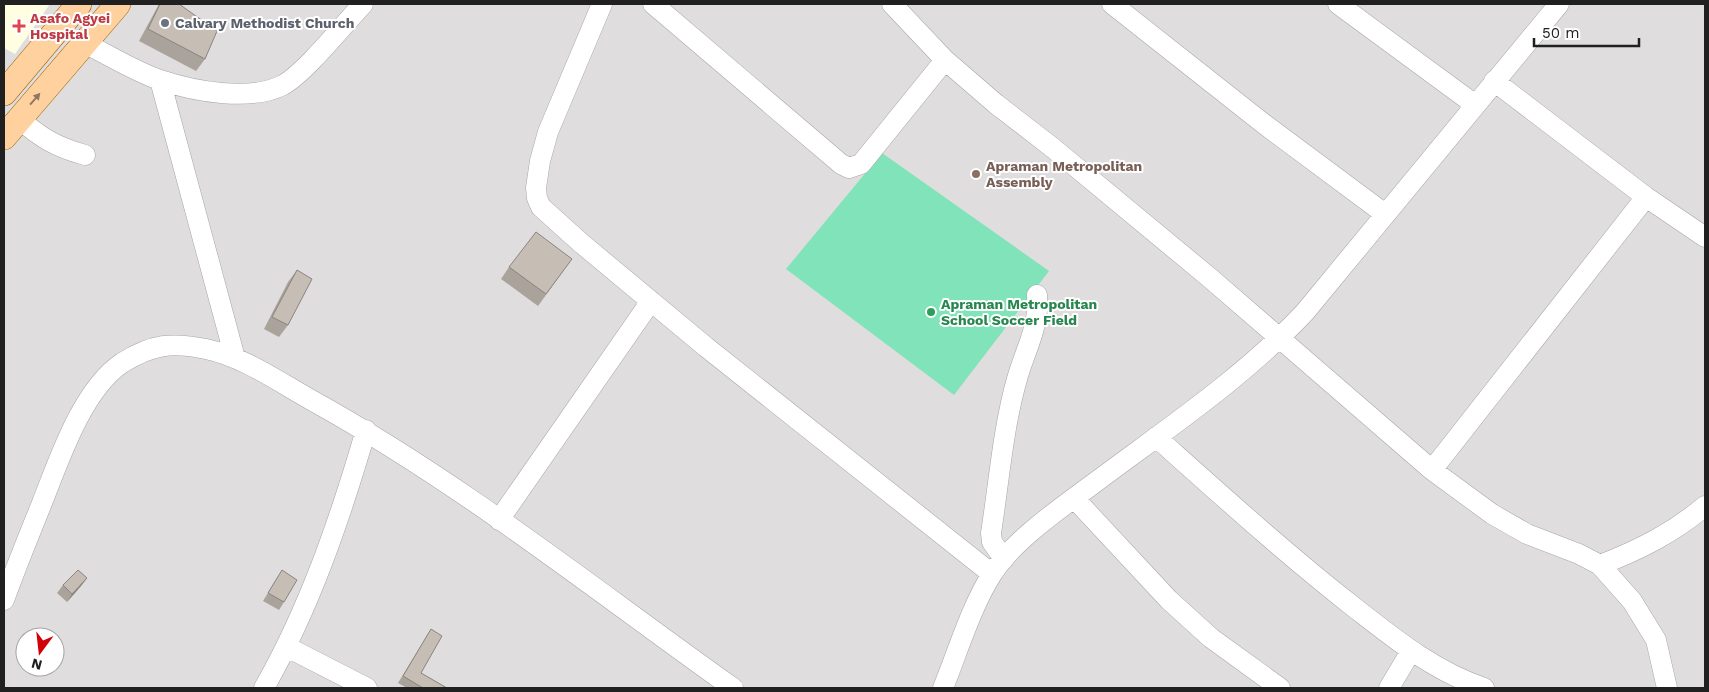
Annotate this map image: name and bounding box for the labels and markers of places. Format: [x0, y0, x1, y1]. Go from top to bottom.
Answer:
place label: Asafo Agyei Hospital [30, 10, 110, 42]
place label: Calvary Methodist Church [175, 15, 354, 31]
marker: Calvary Methodist Church [159, 17, 171, 29]
marker: Asafo Agyei Hospital [12, 19, 26, 33]
place label: Apraman Metropolitan Assembly [986, 158, 1142, 190]
marker: Apraman Metropolitan Assembly [970, 168, 982, 180]
place label: Apraman Metropolitan School Soccer Field [941, 296, 1097, 328]
marker: Apraman Metropolitan School Soccer Field [925, 306, 937, 318]

